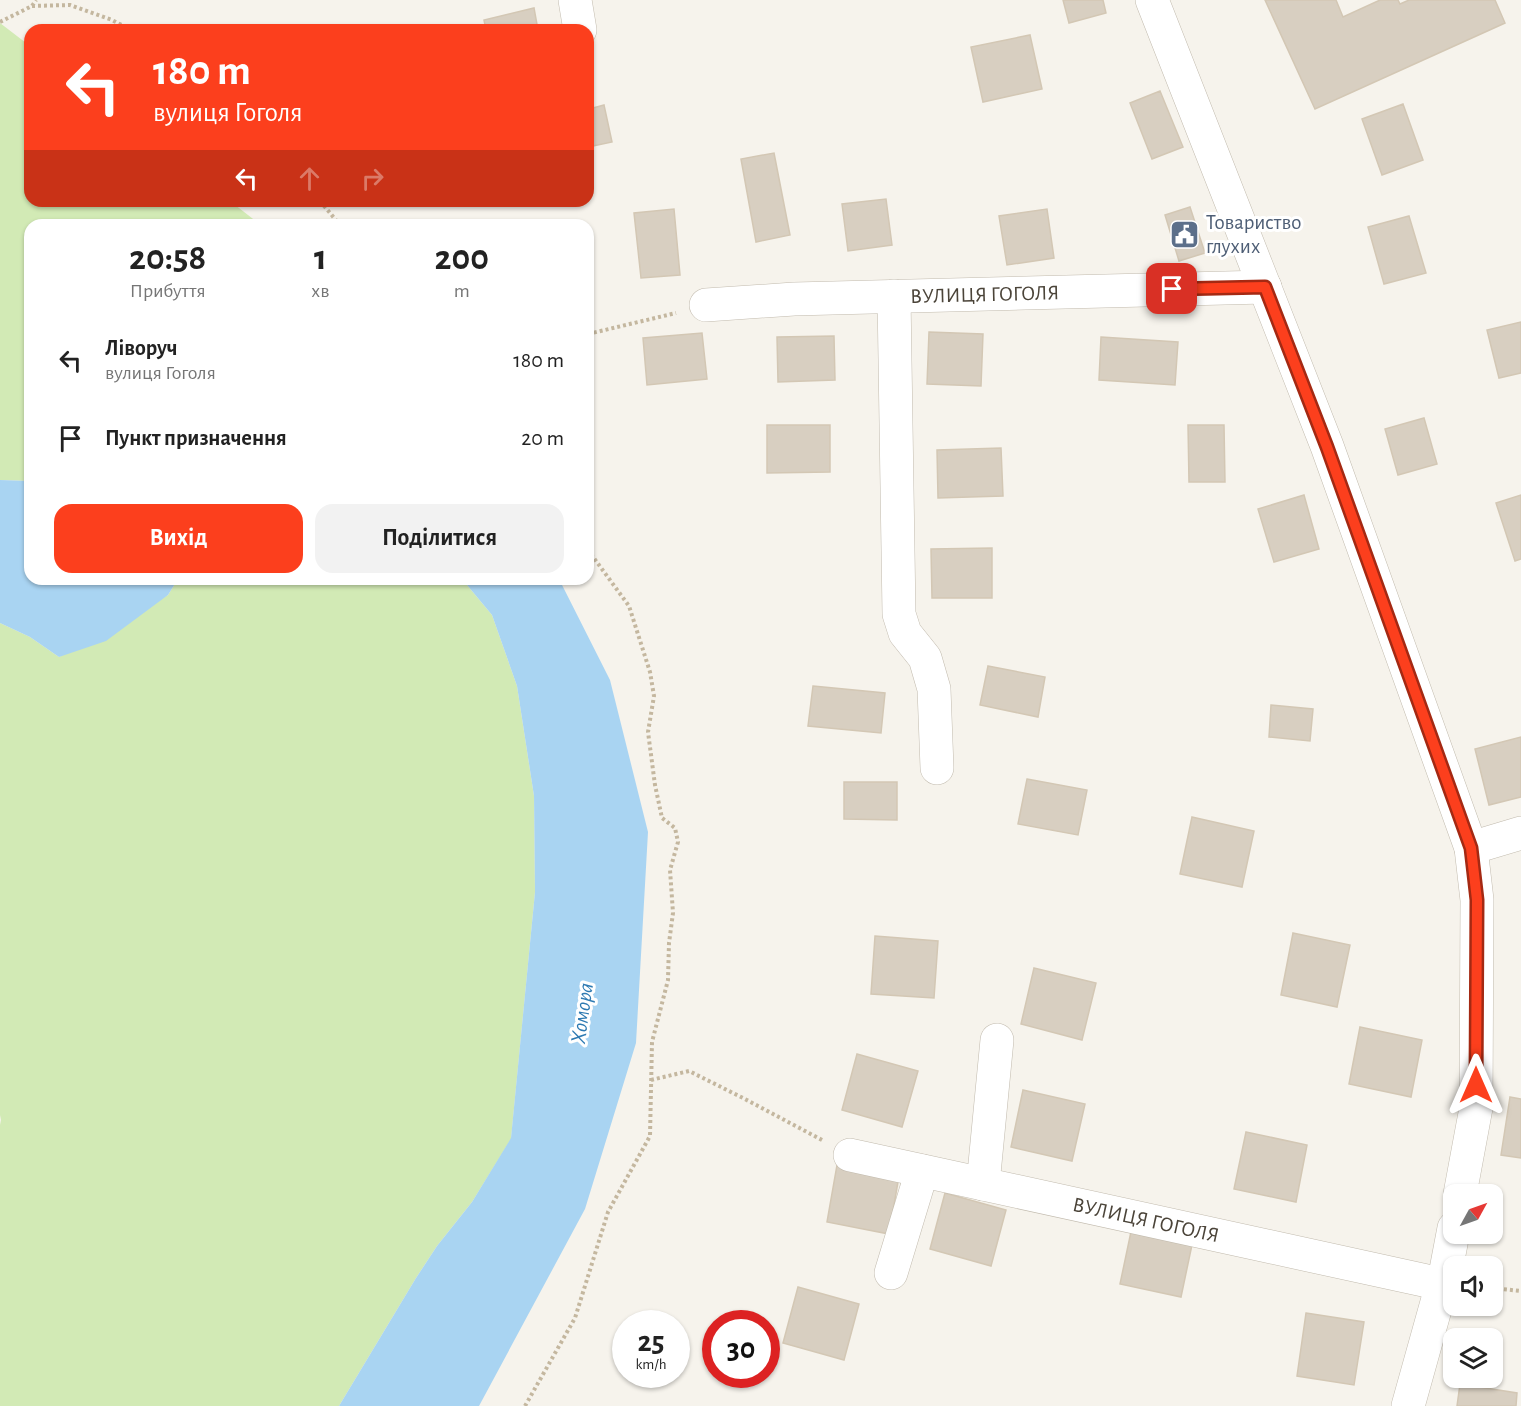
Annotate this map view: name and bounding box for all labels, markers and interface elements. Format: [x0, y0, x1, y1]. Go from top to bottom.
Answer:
icon: left [54, 48, 132, 126]
text: 180 m [153, 50, 251, 92]
text: вулиця Гоголя [153, 99, 303, 126]
icon: left [230, 162, 263, 195]
icon: ahead [293, 162, 326, 195]
icon: right [356, 162, 389, 195]
place label: Товариство глухих [1206, 212, 1301, 257]
public building icon: Товариство глухих [1169, 218, 1201, 250]
text: 20:58 [129, 240, 206, 276]
text: 1 [314, 240, 327, 276]
text: 200 [435, 240, 489, 276]
pin [1146, 263, 1197, 314]
icon: arrive [1155, 272, 1188, 305]
text: Прибуття [130, 281, 206, 301]
text: хв [311, 281, 329, 301]
text: m [454, 281, 470, 301]
street label: ВУЛИЦЯ ГОГОЛЯ [910, 282, 1060, 307]
text: Ліворуч [105, 337, 178, 359]
icon: left [54, 344, 87, 377]
text: 180 m [513, 349, 564, 371]
text: вулиця Гоголя [105, 363, 216, 383]
icon: arrive [54, 422, 87, 455]
text: Пункт призначення [105, 427, 287, 449]
text: 20 m [521, 427, 564, 449]
button: Вихід [54, 504, 303, 573]
button: Поділитися [315, 504, 564, 573]
water label: Хомора [567, 981, 598, 1045]
position arrow [1444, 1053, 1508, 1117]
north arrow [1443, 1184, 1503, 1244]
map controls [1443, 1184, 1503, 1388]
street label: ВУЛИЦЯ ГОГОЛЯ [1071, 1194, 1221, 1246]
button: sound [1443, 1256, 1503, 1316]
speed limit sign: 30 [702, 1310, 780, 1388]
text: 25 [637, 1327, 665, 1357]
button: layers [1443, 1328, 1503, 1388]
text: km/h [636, 1357, 666, 1372]

